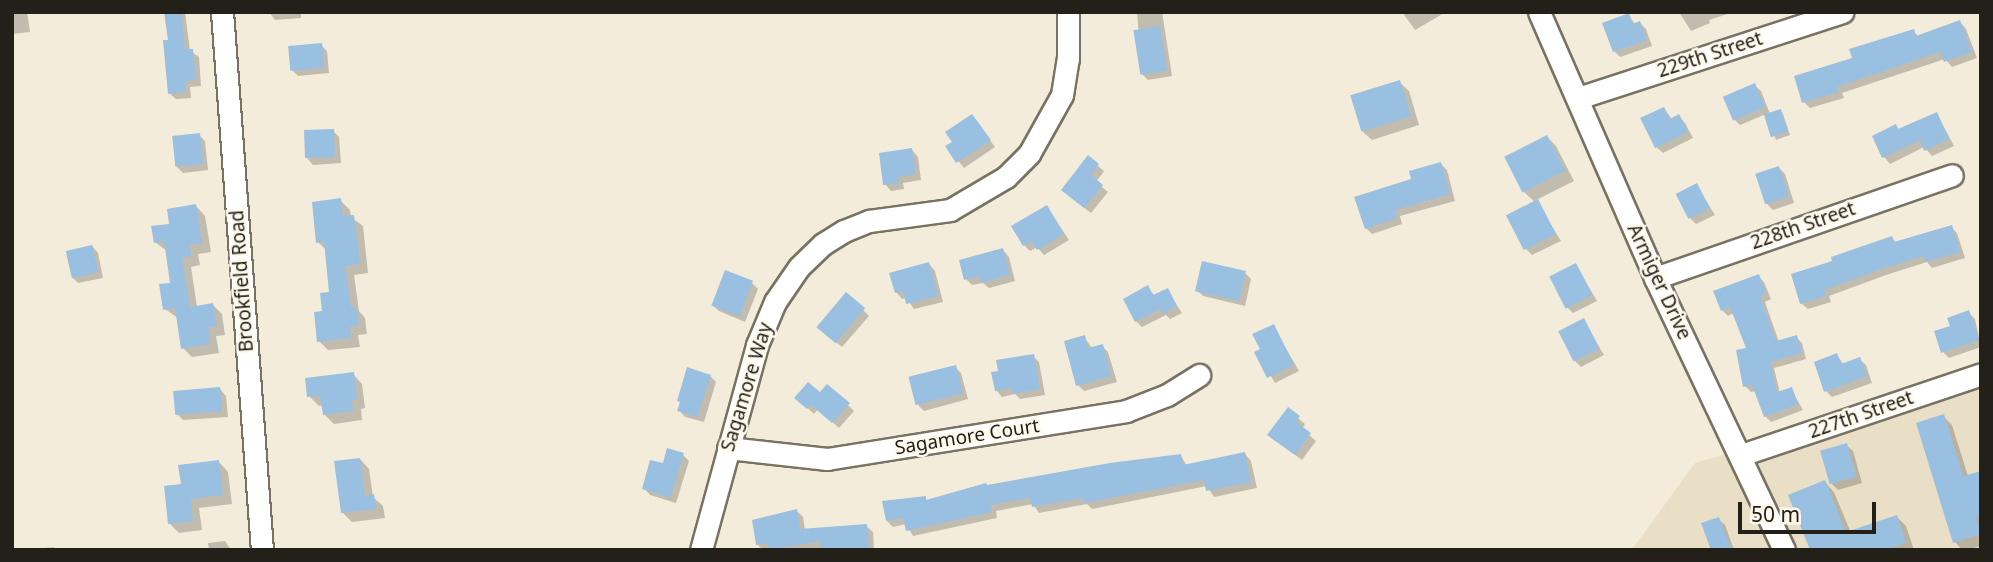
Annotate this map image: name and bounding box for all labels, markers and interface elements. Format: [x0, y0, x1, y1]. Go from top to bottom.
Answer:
street label: 229th Street [1655, 27, 1765, 83]
street label: 228th Street [1748, 197, 1858, 255]
street label: Brookfield Road [226, 209, 258, 353]
street label: Armiger Drive [1622, 221, 1696, 343]
street label: Sagamore Way [717, 320, 777, 454]
street label: 227th Street [1806, 386, 1916, 444]
street label: Sagamore Court [893, 414, 1041, 460]
scale bar [1741, 489, 1879, 532]
text: 50 m [1751, 500, 1800, 528]

